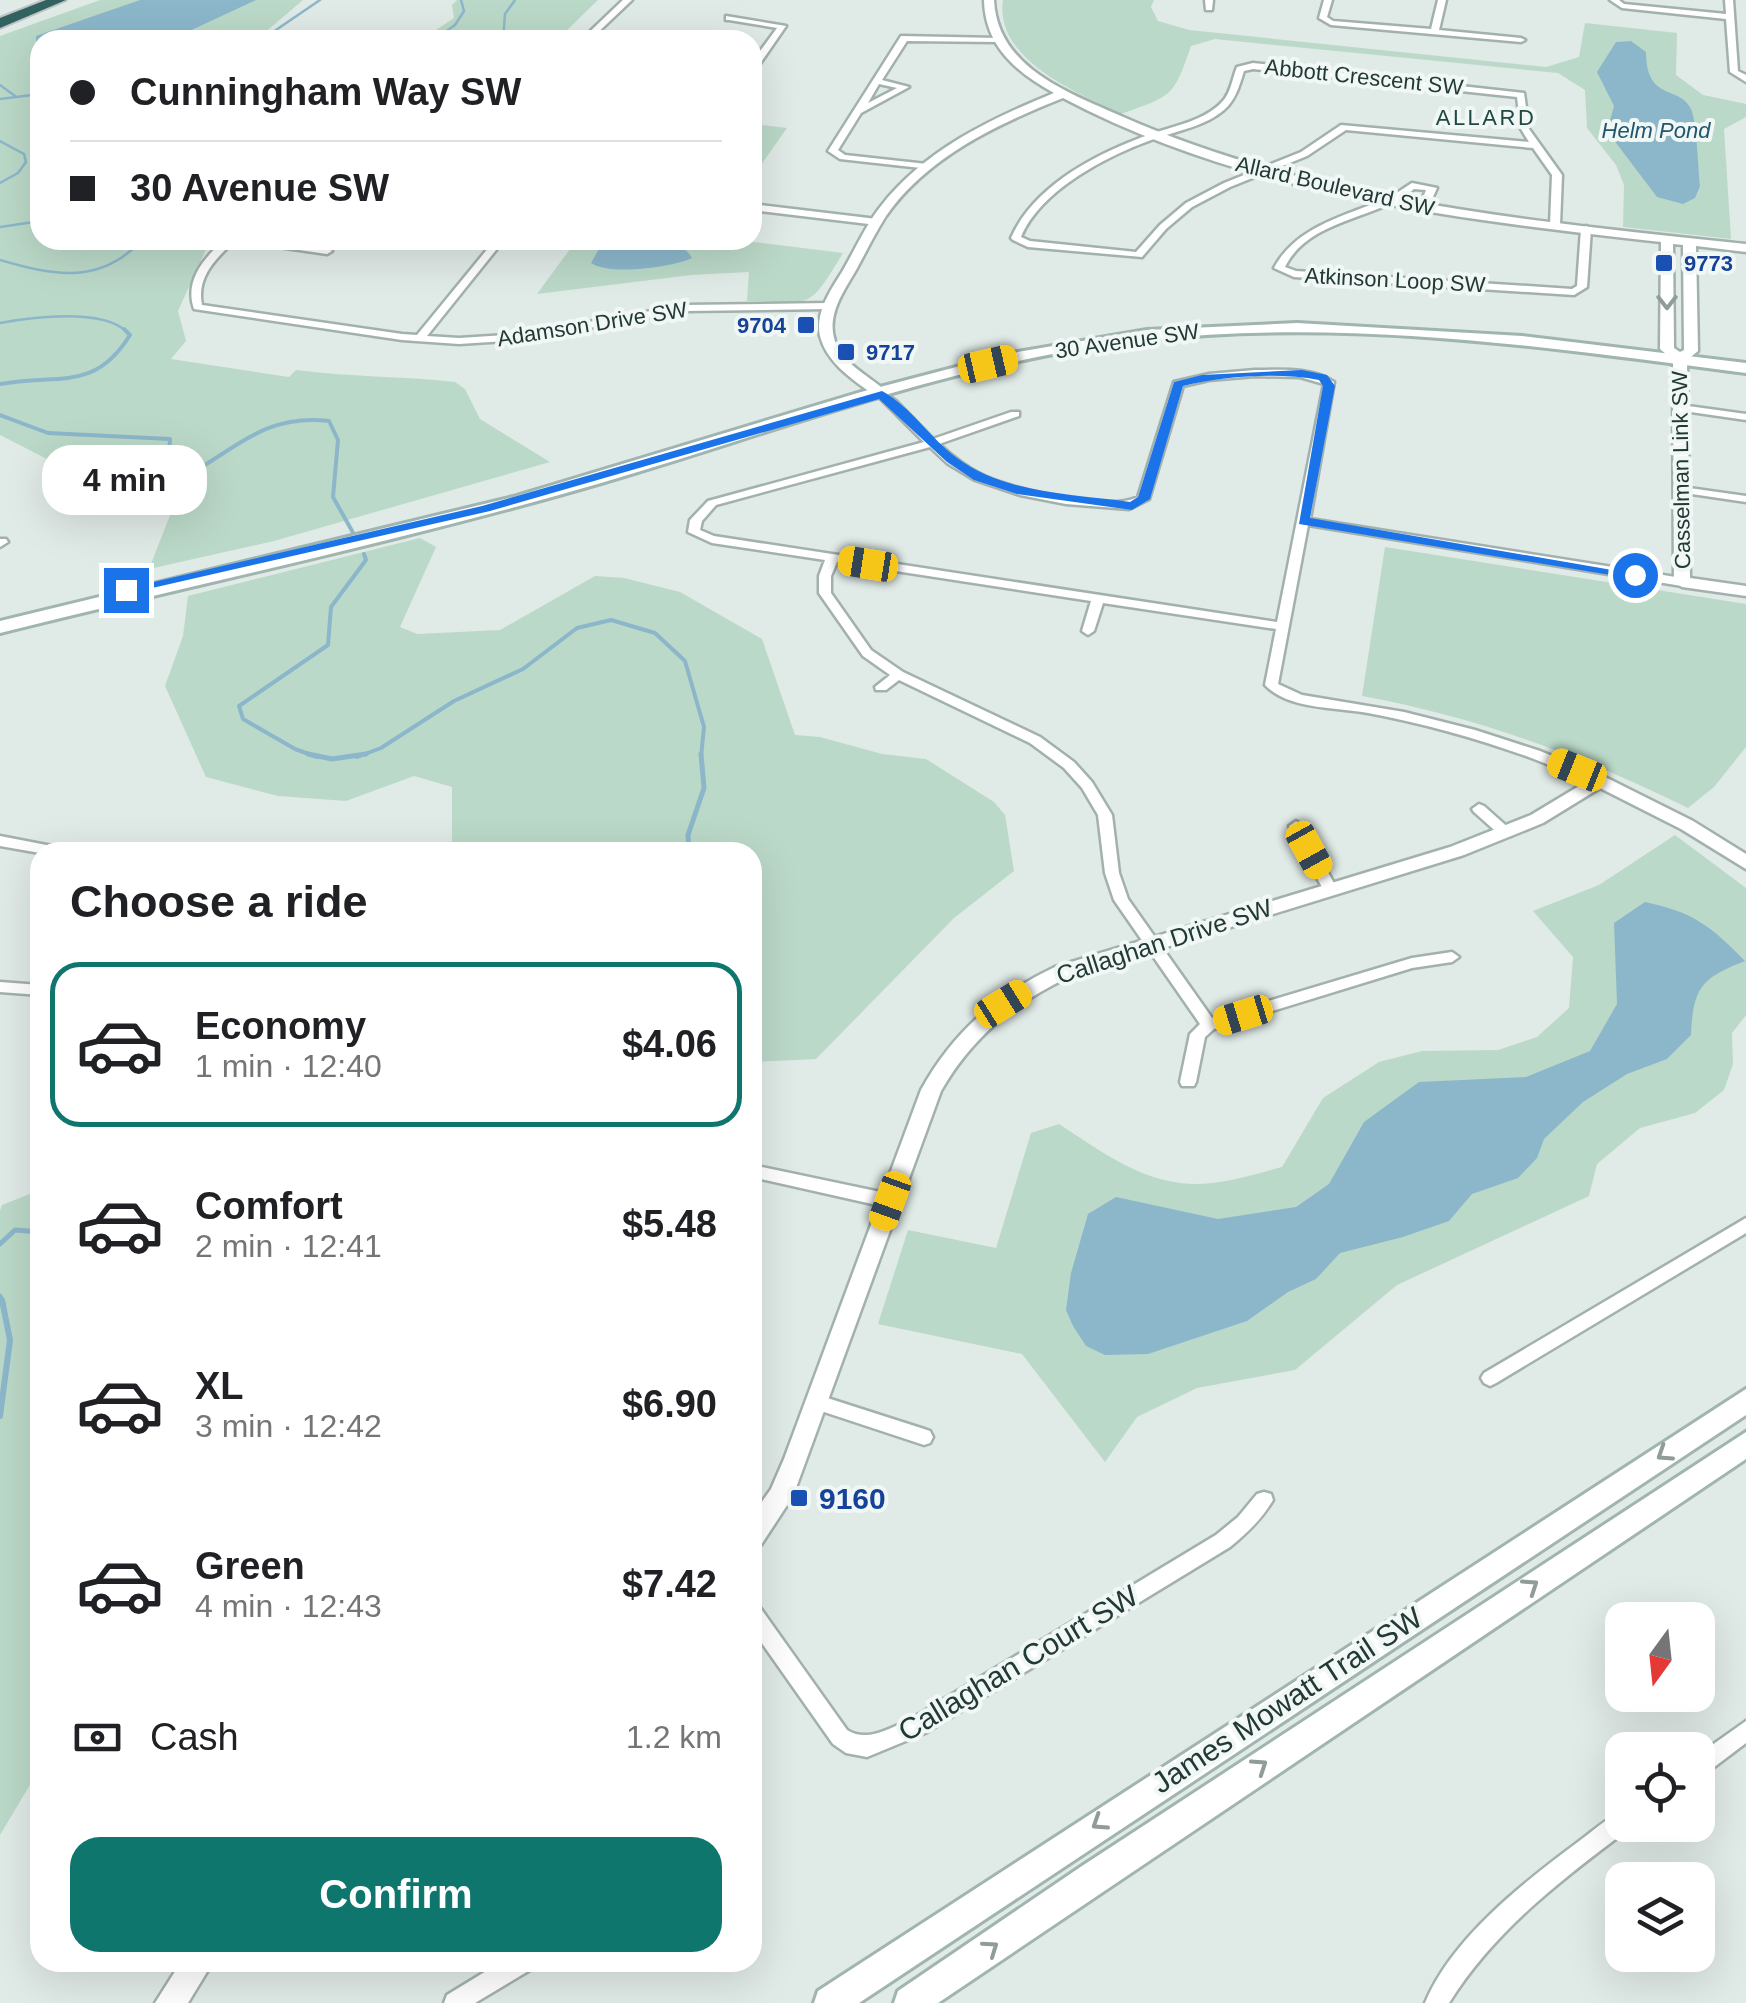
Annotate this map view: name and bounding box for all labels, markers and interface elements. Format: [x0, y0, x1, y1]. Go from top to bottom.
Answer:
street label: Abbott Crescent SW [1264, 54, 1465, 100]
text: Cunningham Way SW [130, 71, 521, 113]
district label: ALLARD [1436, 105, 1536, 130]
water label: Helm Pond [1602, 118, 1711, 143]
street label: Allard Boulevard SW [1233, 151, 1437, 221]
text: 30 Avenue SW [130, 167, 389, 209]
place label: 9773 [1684, 251, 1733, 276]
marker: 9773 [1653, 252, 1675, 274]
street label: Atkinson Loop SW [1304, 263, 1486, 297]
one-way arrow [1656, 294, 1678, 310]
street label: Adamson Drive SW [495, 297, 689, 351]
place label: 9704 [737, 313, 787, 338]
marker: 9704 [795, 314, 817, 336]
street label: 30 Avenue SW [1053, 318, 1201, 363]
place label: 9717 [866, 340, 915, 365]
marker: 9717 [835, 341, 857, 363]
car [955, 343, 1021, 385]
street label: Casselman Link SW [1667, 371, 1695, 569]
callout: 4 min [44, 445, 208, 515]
text: 4 min [83, 462, 166, 498]
car [836, 544, 900, 584]
route start [1613, 553, 1658, 598]
route end [104, 568, 149, 613]
car [1544, 745, 1610, 795]
car [1281, 816, 1337, 884]
text: Choose a ride [70, 876, 368, 927]
street label: Callaghan Drive SW [1053, 893, 1276, 989]
car [970, 975, 1036, 1033]
car [1210, 992, 1276, 1038]
icon: car [75, 1000, 165, 1090]
text: Economy [195, 1005, 366, 1047]
text: $4.06 [622, 1023, 717, 1065]
text: 1 min · 12:40 [195, 1048, 382, 1084]
car [866, 1168, 914, 1234]
icon: car [75, 1180, 165, 1270]
text: Comfort [195, 1185, 343, 1227]
text: $5.48 [622, 1203, 717, 1245]
text: 2 min · 12:41 [195, 1228, 382, 1264]
icon: car [75, 1360, 165, 1450]
text: XL [195, 1365, 244, 1407]
text: $6.90 [622, 1383, 717, 1425]
text: 3 min · 12:42 [195, 1408, 382, 1444]
one-way arrow [1657, 1442, 1675, 1461]
place label: 9160 [819, 1482, 886, 1515]
marker: 9160 [788, 1487, 810, 1509]
icon: car [75, 1540, 165, 1630]
text: Green [195, 1545, 305, 1587]
text: $7.42 [622, 1563, 717, 1605]
street label: Callaghan Court SW [892, 1578, 1144, 1748]
one-way arrow [1520, 1580, 1538, 1599]
text: 4 min · 12:43 [195, 1588, 382, 1624]
street label: James Mowatt Trail SW [1146, 1600, 1429, 1800]
north arrow [1605, 1602, 1715, 1712]
map controls [1605, 1602, 1715, 1972]
icon: cash [70, 1710, 125, 1765]
text: Cash [150, 1716, 239, 1758]
text: 1.2 km [626, 1719, 722, 1755]
button: locate [1605, 1732, 1715, 1842]
one-way arrow [1249, 1760, 1268, 1778]
one-way arrow [1092, 1811, 1110, 1830]
button: Confirm [70, 1837, 722, 1952]
button: layers [1605, 1862, 1715, 1972]
one-way arrow [979, 1942, 998, 1960]

